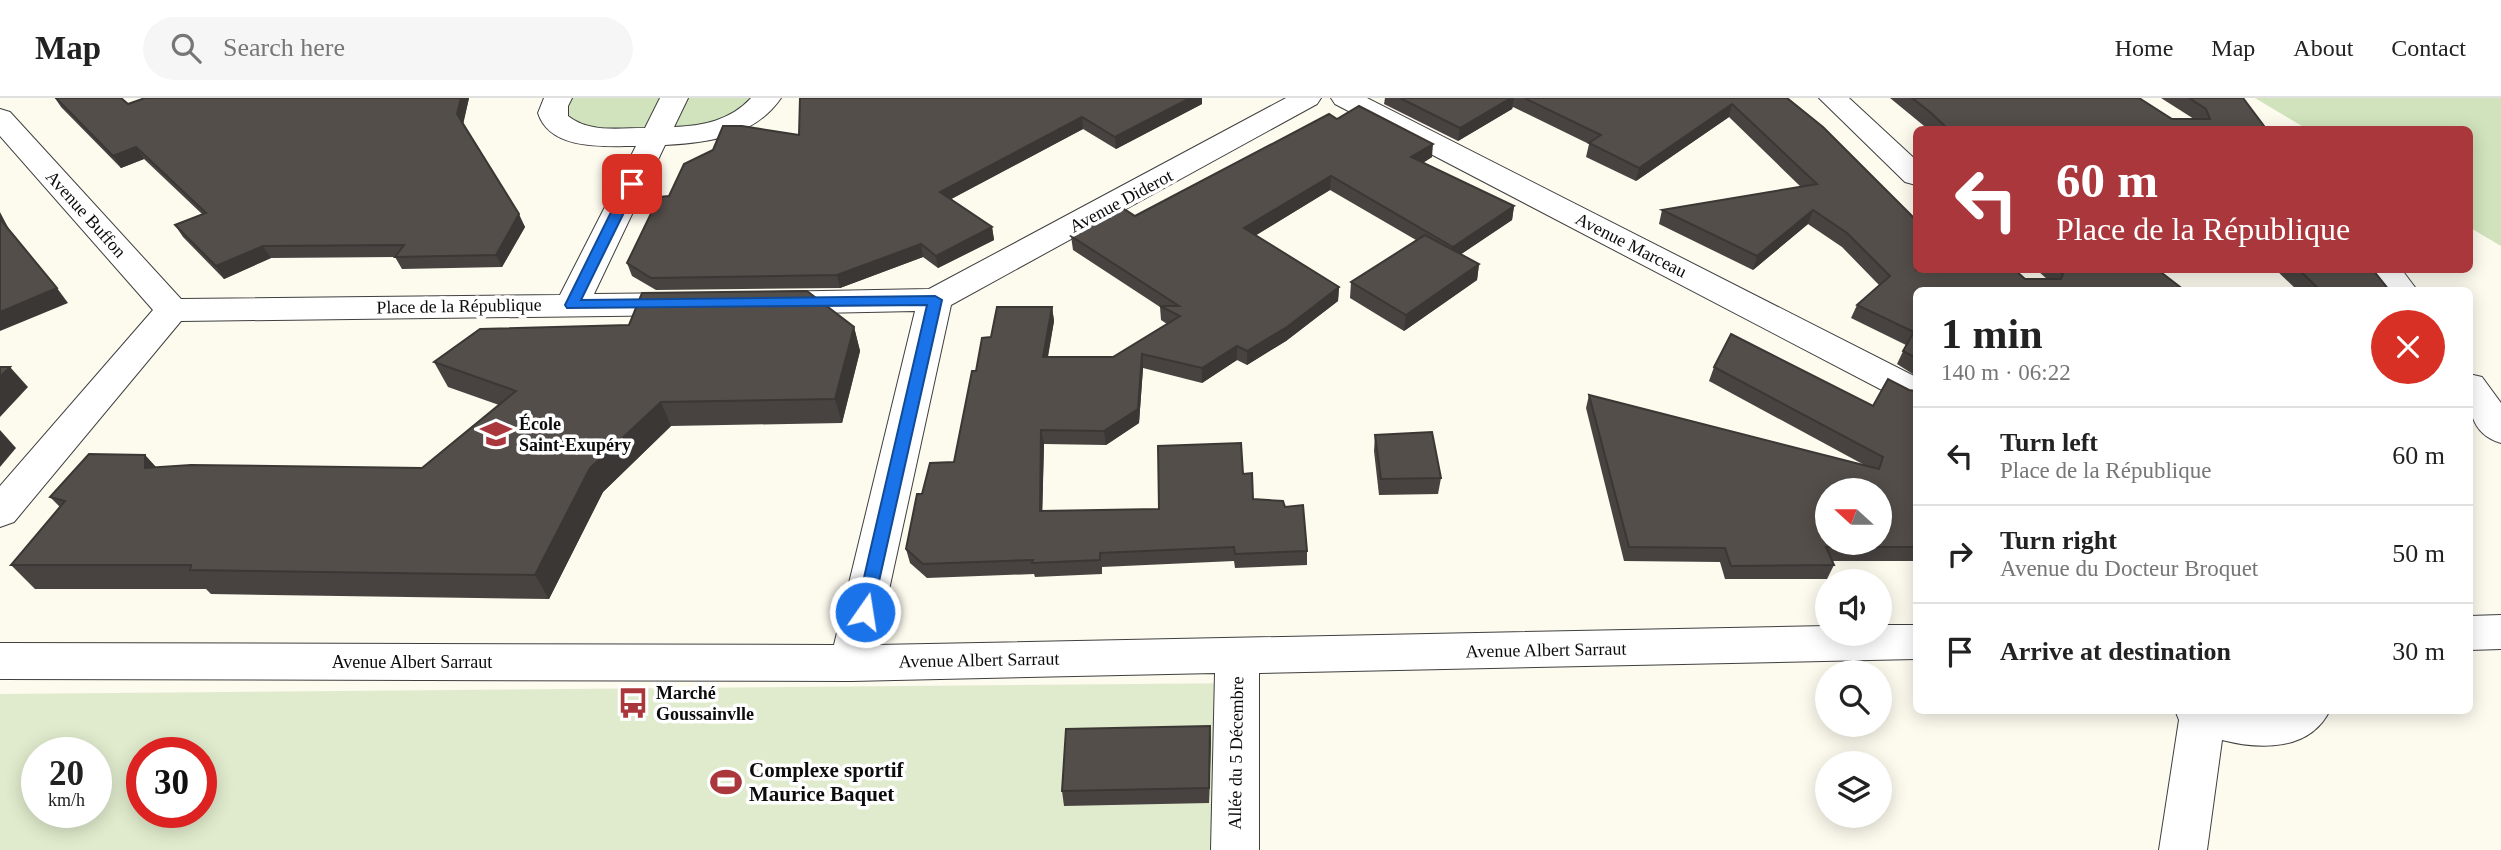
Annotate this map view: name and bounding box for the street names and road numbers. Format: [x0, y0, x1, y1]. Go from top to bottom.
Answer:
street label: Avenue Diderot [1066, 165, 1176, 237]
street label: Avenue Buffon [42, 167, 130, 261]
street label: Avenue Marceau [1572, 208, 1690, 282]
street label: Place de la République [376, 295, 542, 317]
street label: Avenue Albert Sarraut [1466, 639, 1626, 661]
street label: Avenue Albert Sarraut [899, 649, 1059, 671]
street label: Avenue Albert Sarraut [332, 652, 492, 672]
street label: Allée du 5 Décembre [1225, 676, 1247, 830]

